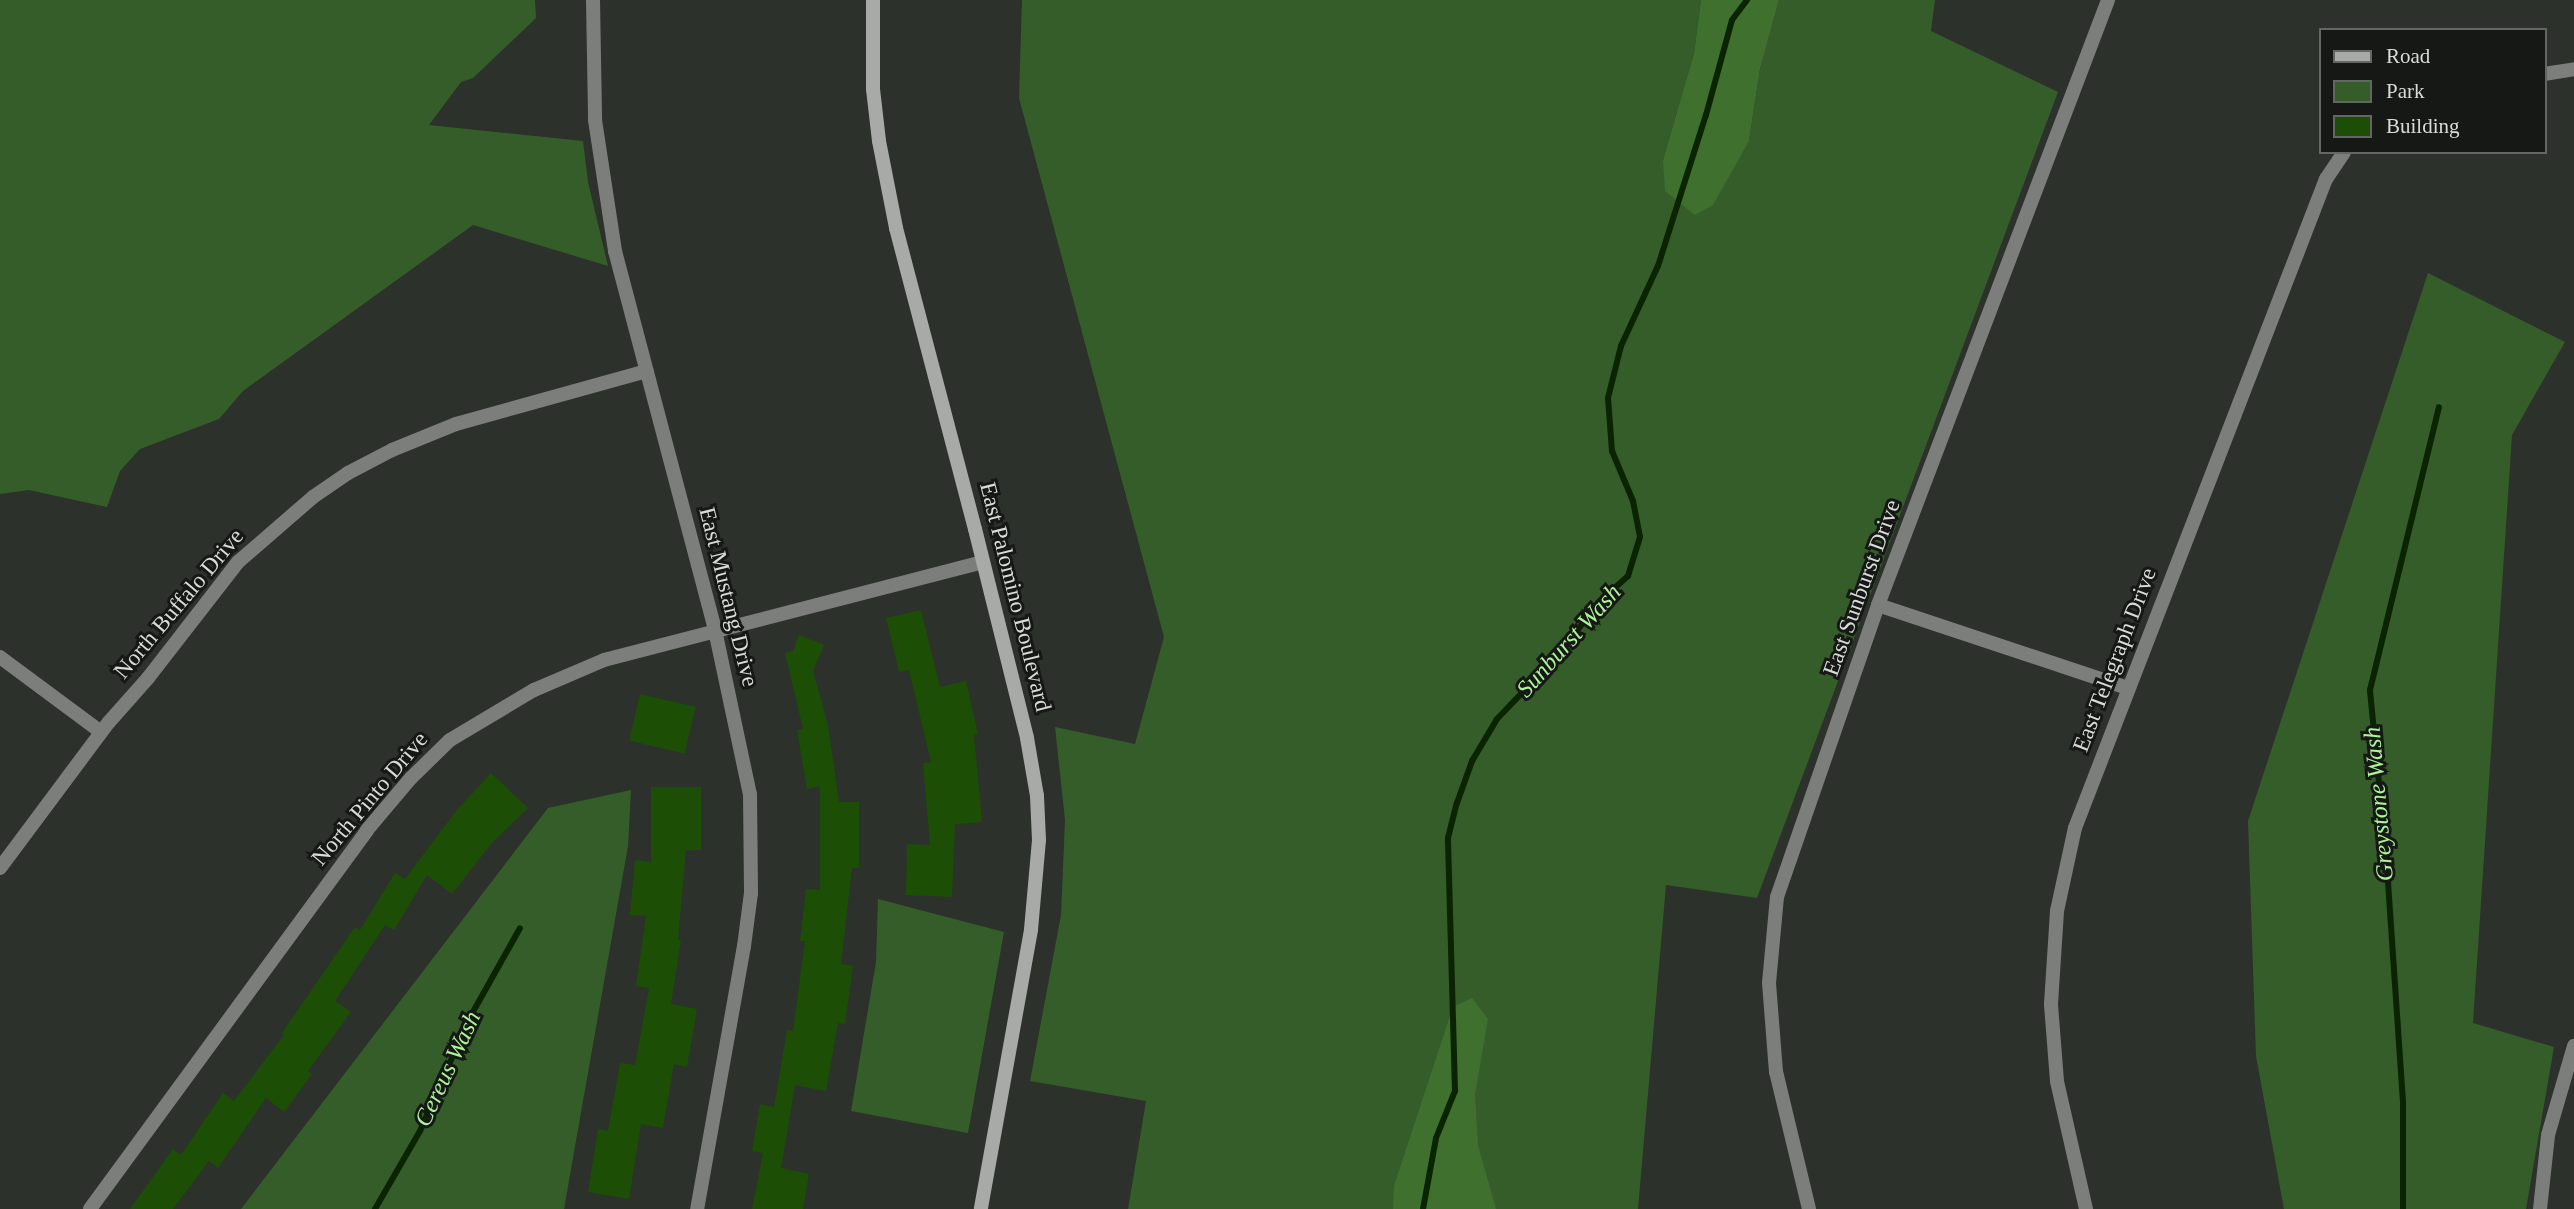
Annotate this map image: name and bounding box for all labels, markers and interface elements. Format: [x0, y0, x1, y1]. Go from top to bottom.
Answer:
legend [2318, 28, 2546, 154]
text: Road [2386, 44, 2430, 68]
text: Park [2386, 79, 2425, 103]
text: Building [2386, 114, 2460, 138]
street label: East Palomino Boulevard [973, 480, 1057, 714]
street label: East Sunburst Drive [1817, 496, 1907, 680]
street label: East Mustang Drive [692, 504, 764, 690]
street label: North Buffalo Drive [108, 523, 250, 685]
street label: East Telegraph Drive [2067, 564, 2163, 756]
water label: Sunburst Wash [1511, 578, 1627, 704]
water label: Greystone Wash [2358, 726, 2400, 882]
street label: North Pinto Drive [306, 727, 434, 871]
water label: Cereus Wash [409, 1007, 487, 1131]

